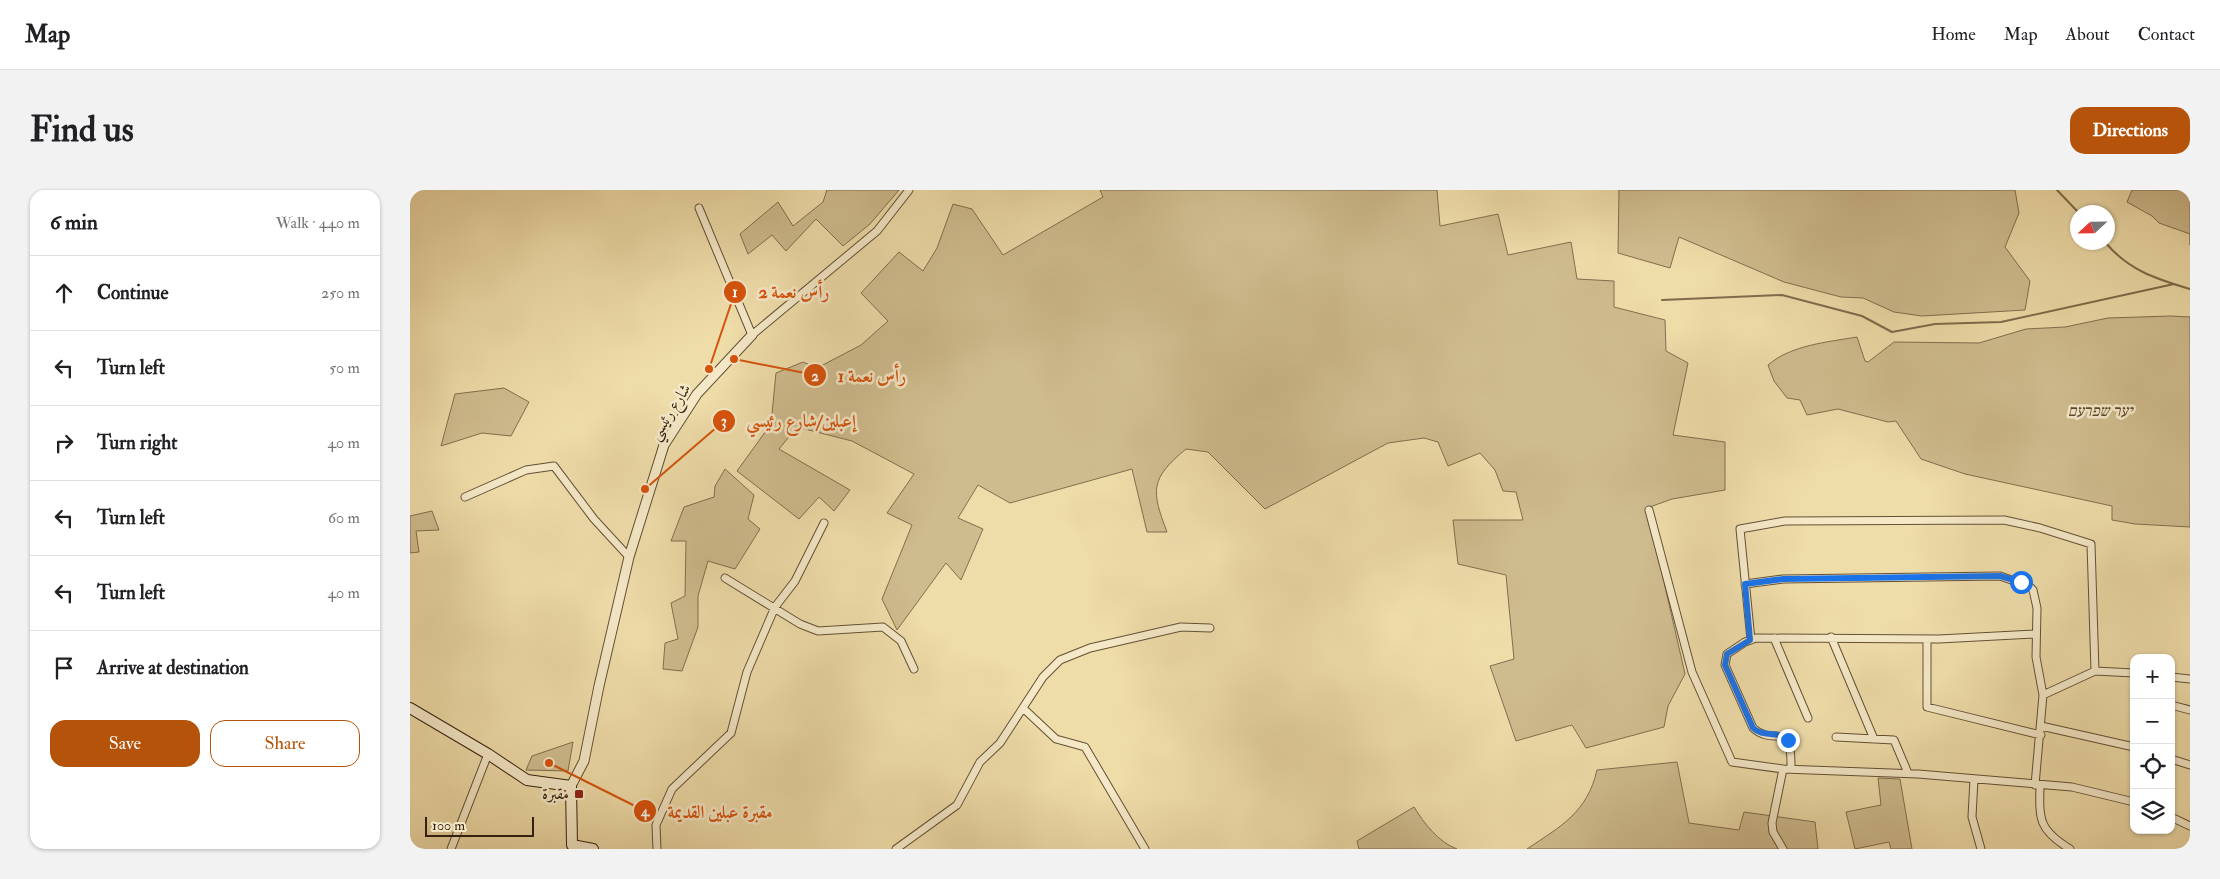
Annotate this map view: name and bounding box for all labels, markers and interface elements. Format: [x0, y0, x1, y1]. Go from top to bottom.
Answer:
text: Map [25, 19, 70, 50]
text: Home [1931, 23, 1976, 46]
text: Map [2004, 23, 2038, 46]
text: About [2066, 23, 2110, 46]
text: Contact [2138, 23, 2195, 46]
button: Directions [2070, 107, 2190, 154]
text: Find us [30, 108, 134, 152]
north arrow [2070, 205, 2115, 250]
text: 6 min [50, 209, 98, 236]
text: Walk · 440 m [276, 213, 360, 233]
callout: رأس نعمة 2 [723, 275, 839, 308]
icon: ahead [50, 279, 78, 307]
text: رأس نعمة 2 [758, 279, 830, 304]
text: Continue [97, 281, 168, 305]
text: 250 m [321, 283, 360, 303]
text: 1 [732, 283, 738, 302]
icon: left [50, 354, 78, 382]
text: Turn left [97, 356, 165, 380]
text: 50 m [329, 358, 360, 378]
callout: رأس نعمة 1 [802, 359, 916, 392]
text: رأس نعمة 1 [838, 363, 906, 388]
text: 2 [811, 367, 819, 386]
street label: شارع رئيسي [645, 380, 699, 447]
park label: יער שפרעם [2068, 401, 2134, 421]
callout: إعبلين/شارع رئيسي [712, 404, 866, 437]
text: إعبلين/شارع رئيسي [746, 410, 858, 438]
text: 3 [721, 412, 727, 431]
icon: right [50, 429, 78, 457]
text: Turn right [97, 431, 177, 455]
text: 40 m [327, 433, 360, 453]
icon: left [50, 504, 78, 532]
text: Turn left [97, 506, 165, 530]
text: 60 m [328, 508, 360, 528]
route start [2010, 571, 2033, 594]
icon: left [50, 579, 78, 607]
text: Turn left [97, 581, 165, 605]
text: 40 m [327, 583, 360, 603]
icon: arrive [50, 654, 78, 682]
map controls [2130, 654, 2175, 834]
button: + [2130, 654, 2175, 699]
text: Arrive at destination [97, 656, 249, 680]
button: − [2130, 699, 2175, 744]
button: Save [50, 720, 200, 767]
button: Share [210, 720, 360, 767]
route end [1777, 729, 1800, 752]
button: locate [2130, 744, 2175, 789]
place label: مقبرة [542, 784, 569, 804]
marker: مقبرة [573, 788, 585, 800]
button: layers [2130, 789, 2175, 834]
callout: مقبرة عبلين القديمة [632, 795, 783, 828]
text: مقبرة عبلين القديمة [667, 801, 773, 824]
text: 4 [640, 802, 650, 821]
scale bar [425, 814, 534, 837]
text: 100 m [432, 817, 465, 834]

